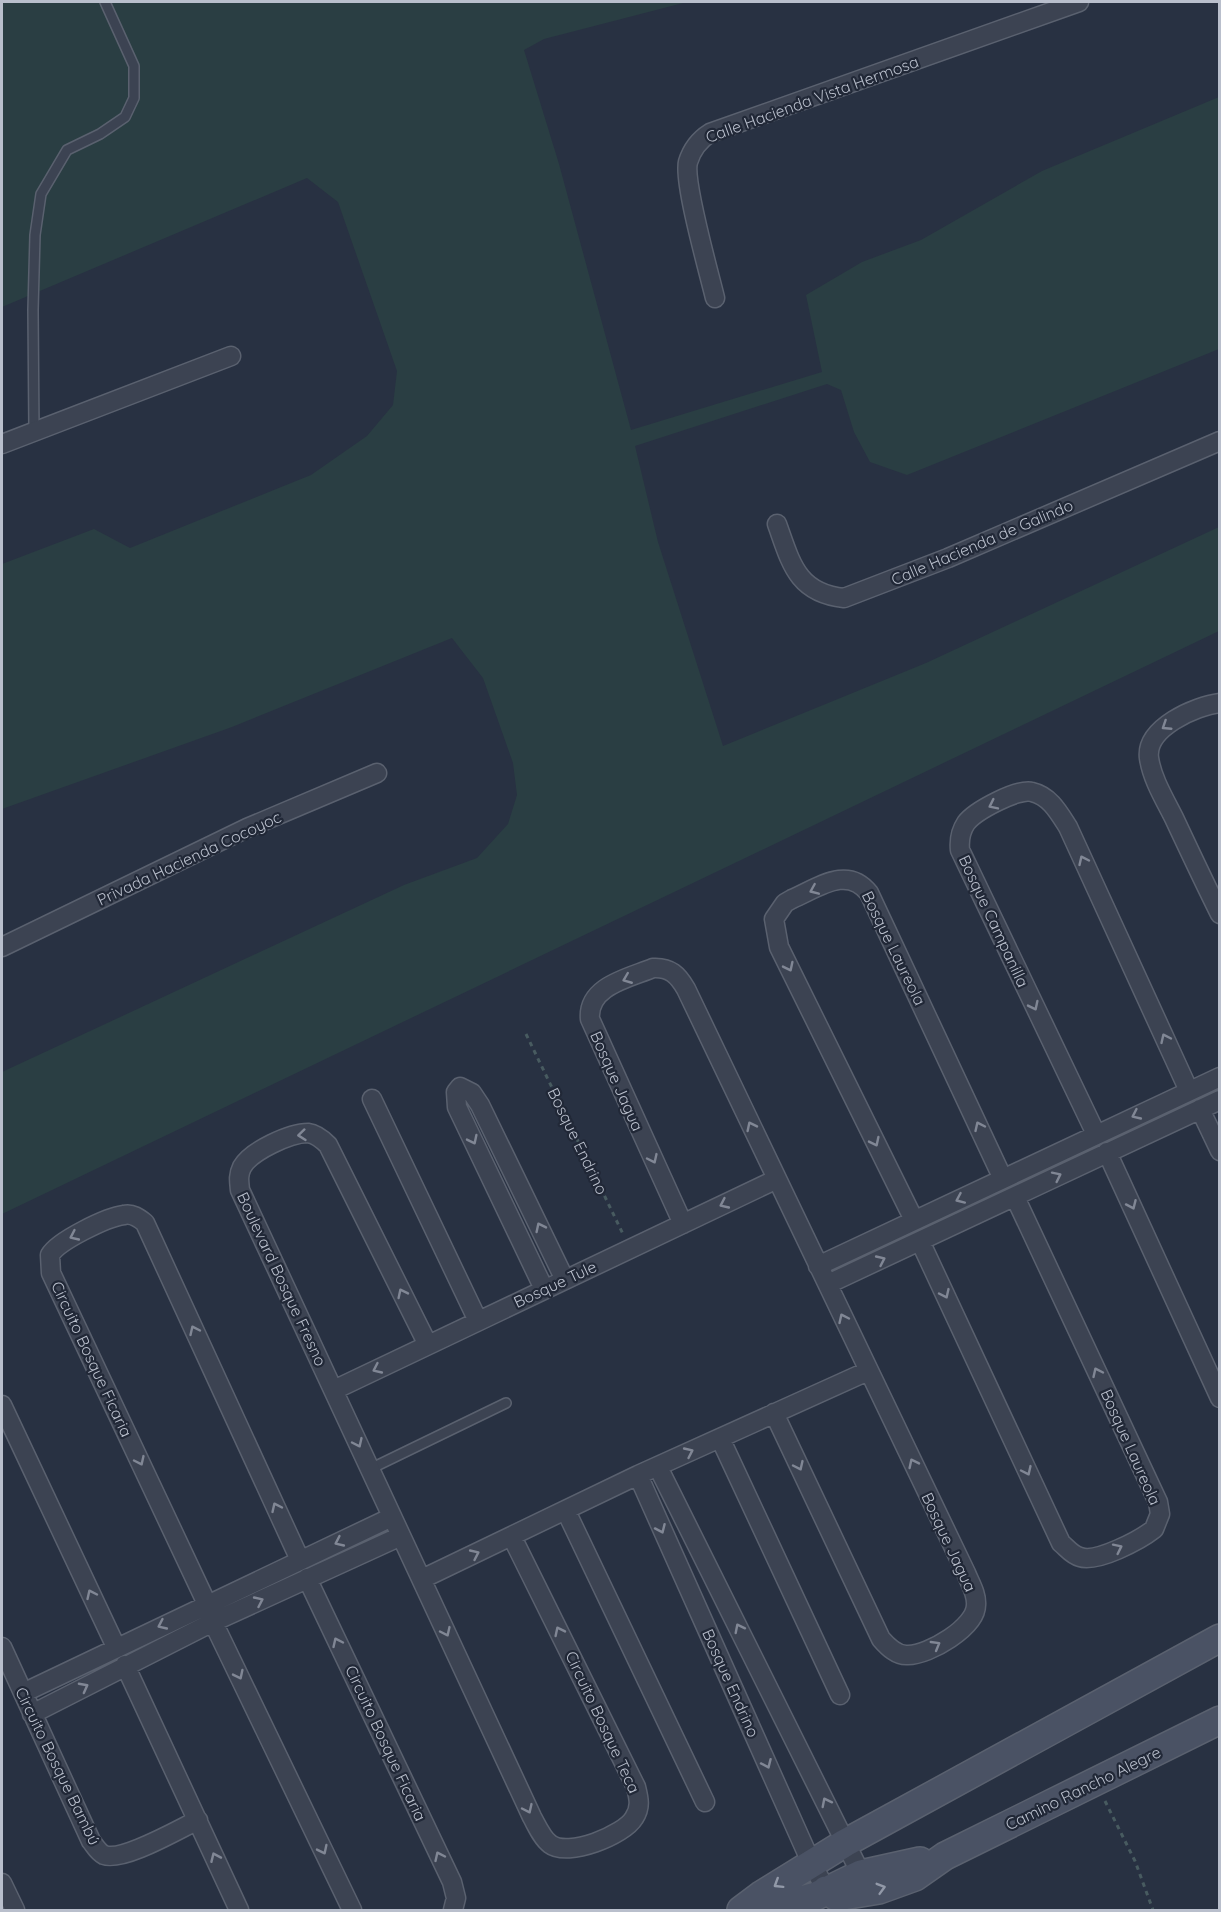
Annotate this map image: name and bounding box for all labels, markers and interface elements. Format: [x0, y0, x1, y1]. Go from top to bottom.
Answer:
street label: Calle Hacienda Vista Hermosa [703, 51, 921, 147]
street label: Calle Hacienda de Galindo [888, 495, 1076, 589]
one-way arrow [1162, 719, 1173, 730]
one-way arrow [989, 797, 1000, 809]
street label: Privada Hacienda Cocoyoc [94, 806, 284, 910]
street label: Bosque Campanilla [955, 852, 1033, 990]
one-way arrow [1079, 856, 1091, 867]
one-way arrow [810, 882, 821, 894]
street label: Bosque Laureola [858, 888, 930, 1008]
one-way arrow [782, 961, 794, 972]
one-way arrow [622, 972, 633, 984]
one-way arrow [1027, 1000, 1039, 1011]
street label: Bosque Jagua [586, 1028, 648, 1134]
one-way arrow [1160, 1033, 1172, 1044]
street label: Bosque Endrino [544, 1084, 612, 1198]
one-way arrow [1131, 1108, 1142, 1120]
one-way arrow [747, 1122, 759, 1133]
one-way arrow [974, 1122, 986, 1133]
one-way arrow [297, 1128, 307, 1141]
one-way arrow [466, 1133, 477, 1144]
one-way arrow [868, 1135, 880, 1146]
one-way arrow [646, 1153, 658, 1164]
one-way arrow [1051, 1172, 1062, 1184]
street label: Boulevard Bosque Fresno [233, 1189, 331, 1369]
one-way arrow [955, 1192, 966, 1204]
one-way arrow [719, 1197, 730, 1209]
one-way arrow [1124, 1199, 1136, 1210]
one-way arrow [535, 1223, 547, 1234]
one-way arrow [70, 1229, 81, 1241]
one-way arrow [874, 1255, 885, 1267]
street label: Bosque Tule [510, 1256, 600, 1312]
street label: Circuito Bosque Ficaria [47, 1278, 137, 1440]
one-way arrow [398, 1288, 409, 1299]
one-way arrow [938, 1288, 950, 1299]
one-way arrow [839, 1313, 851, 1324]
one-way arrow [189, 1325, 201, 1336]
one-way arrow [373, 1362, 384, 1374]
one-way arrow [1093, 1367, 1105, 1378]
street label: Bosque Laureola [1096, 1386, 1166, 1508]
one-way arrow [351, 1437, 363, 1448]
one-way arrow [682, 1448, 693, 1460]
one-way arrow [133, 1454, 145, 1465]
one-way arrow [908, 1459, 920, 1470]
one-way arrow [791, 1460, 803, 1471]
one-way arrow [1020, 1465, 1032, 1476]
street label: Bosque Jagua [917, 1489, 981, 1595]
one-way arrow [271, 1502, 283, 1513]
one-way arrow [654, 1522, 666, 1533]
one-way arrow [334, 1534, 345, 1546]
one-way arrow [1112, 1544, 1123, 1556]
one-way arrow [468, 1550, 479, 1562]
one-way arrow [86, 1589, 98, 1600]
one-way arrow [252, 1596, 263, 1608]
one-way arrow [158, 1617, 169, 1629]
one-way arrow [734, 1623, 746, 1634]
one-way arrow [439, 1626, 451, 1637]
one-way arrow [555, 1626, 567, 1637]
street label: Bosque Endrino [698, 1626, 764, 1740]
one-way arrow [333, 1638, 345, 1649]
one-way arrow [930, 1641, 940, 1652]
street label: Circuito Bosque Teca [561, 1648, 645, 1796]
street label: Circuito Bosque Ficaria [341, 1662, 431, 1824]
one-way arrow [231, 1668, 243, 1679]
one-way arrow [77, 1683, 88, 1694]
street label: Circuito Bosque Bambú [11, 1684, 105, 1848]
street label: Camino Rancho Alegre [1002, 1742, 1164, 1834]
one-way arrow [760, 1758, 772, 1769]
one-way arrow [822, 1798, 833, 1809]
one-way arrow [521, 1803, 533, 1814]
one-way arrow [315, 1844, 327, 1855]
one-way arrow [435, 1852, 447, 1863]
one-way arrow [210, 1853, 222, 1864]
one-way arrow [773, 1877, 784, 1888]
one-way arrow [875, 1883, 886, 1895]

